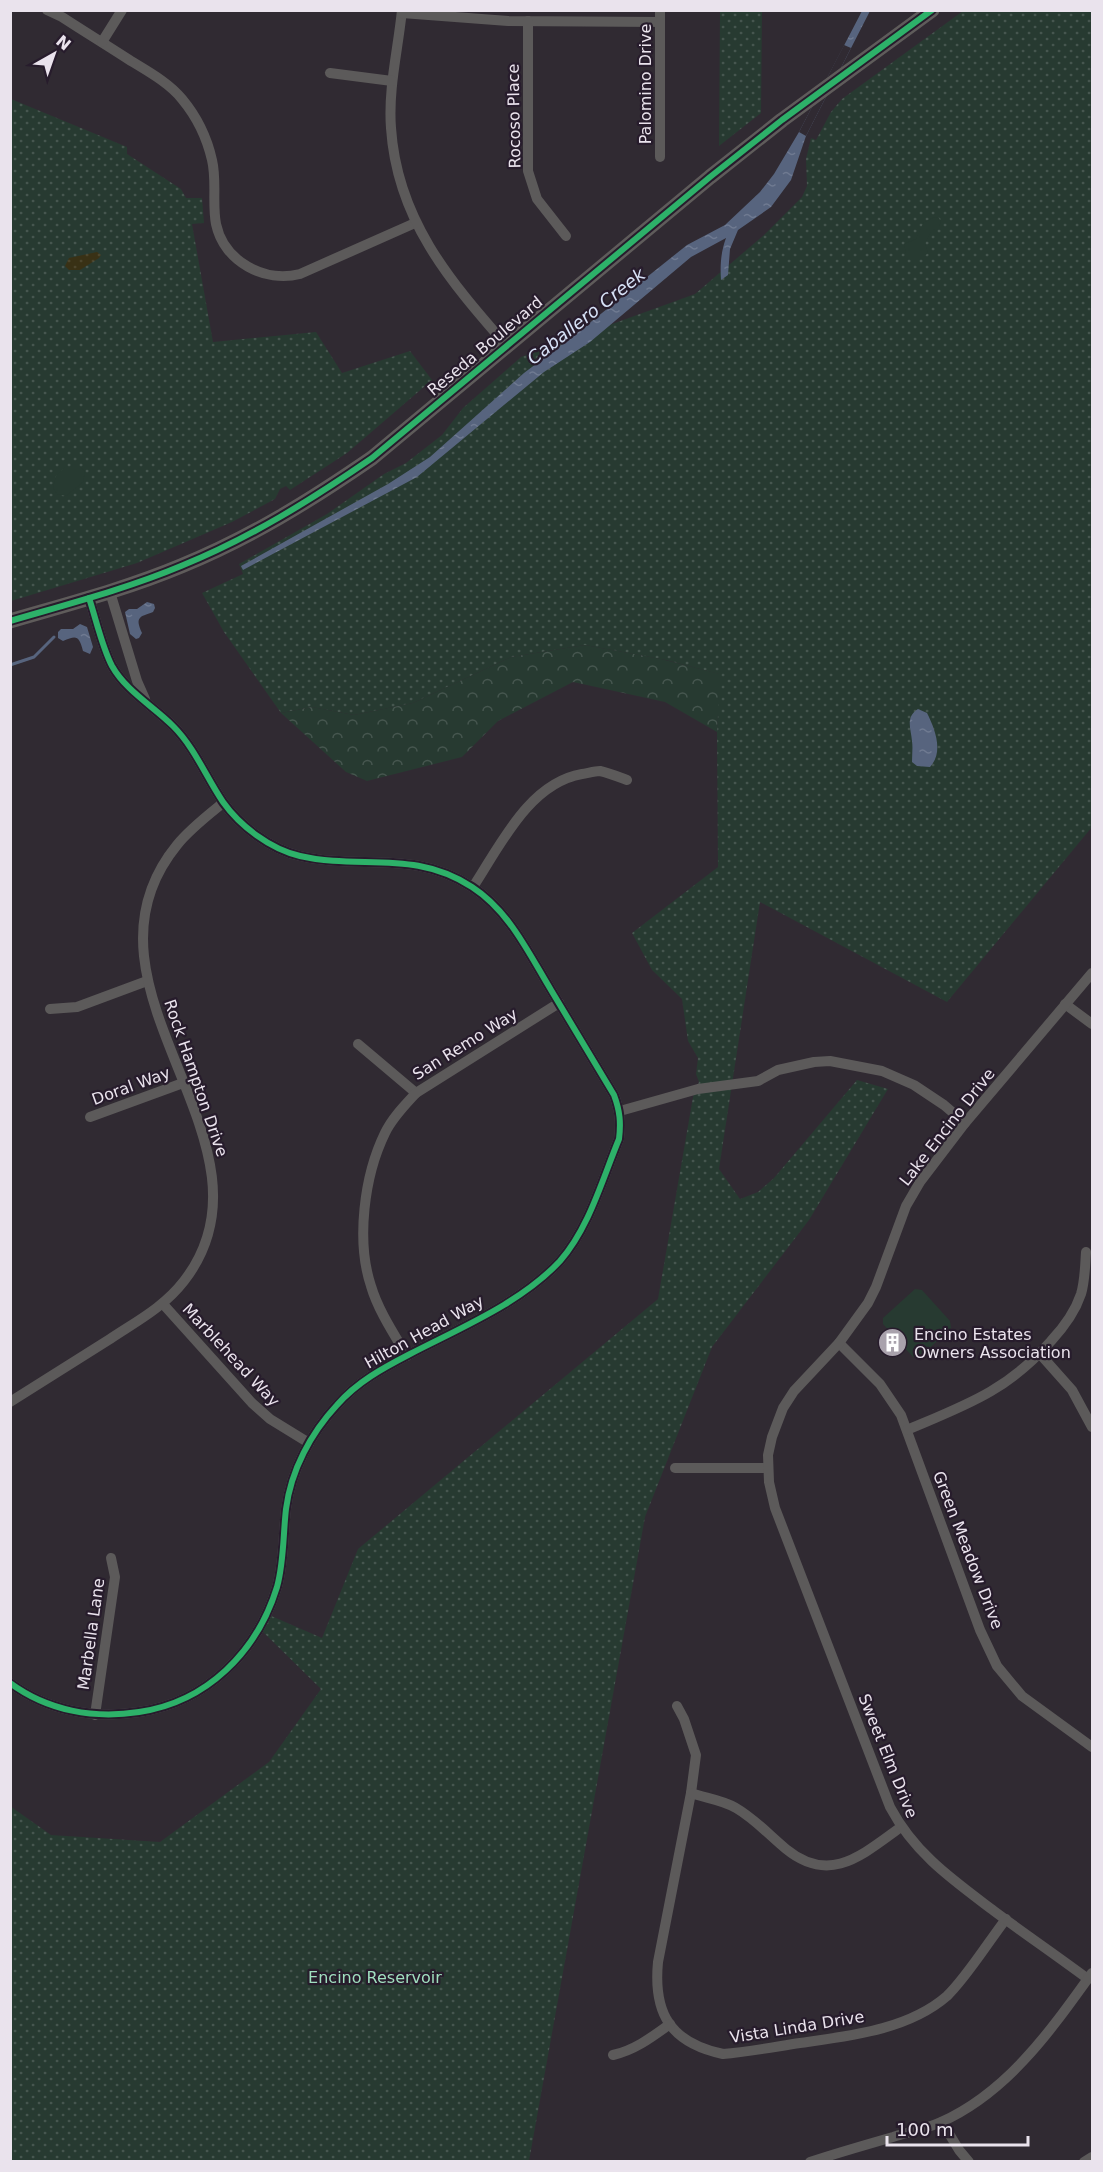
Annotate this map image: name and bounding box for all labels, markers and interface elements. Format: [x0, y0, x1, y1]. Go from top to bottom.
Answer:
north arrow [24, 24, 84, 84]
street label: Palomino Drive [636, 24, 655, 144]
text: N [52, 31, 75, 54]
street label: Rocoso Place [504, 64, 524, 168]
water label: Caballero Creek [523, 262, 650, 369]
street label: Reseda Boulevard [424, 292, 546, 400]
street label: Rock Hampton Drive [160, 997, 232, 1159]
street label: San Remo Way [409, 1004, 521, 1084]
street label: Doral Way [89, 1063, 173, 1109]
street label: Lake Encino Drive [895, 1065, 999, 1189]
street label: Hilton Head Way [361, 1291, 487, 1373]
street label: Marblehead Way [178, 1300, 284, 1410]
place label: Encino Estates Owners Association [914, 1325, 1071, 1362]
building icon: Encino Estates Owners Association [877, 1327, 909, 1359]
street label: Green Meadow Drive [929, 1468, 1007, 1632]
street label: Marbella Lane [74, 1577, 108, 1691]
street label: Sweet Elm Drive [854, 1691, 922, 1821]
park label: Encino Reservoir [308, 1968, 442, 1987]
street label: Vista Linda Drive [728, 2007, 866, 2047]
scale bar [887, 2109, 1028, 2147]
text: 100 m [896, 2119, 954, 2140]

